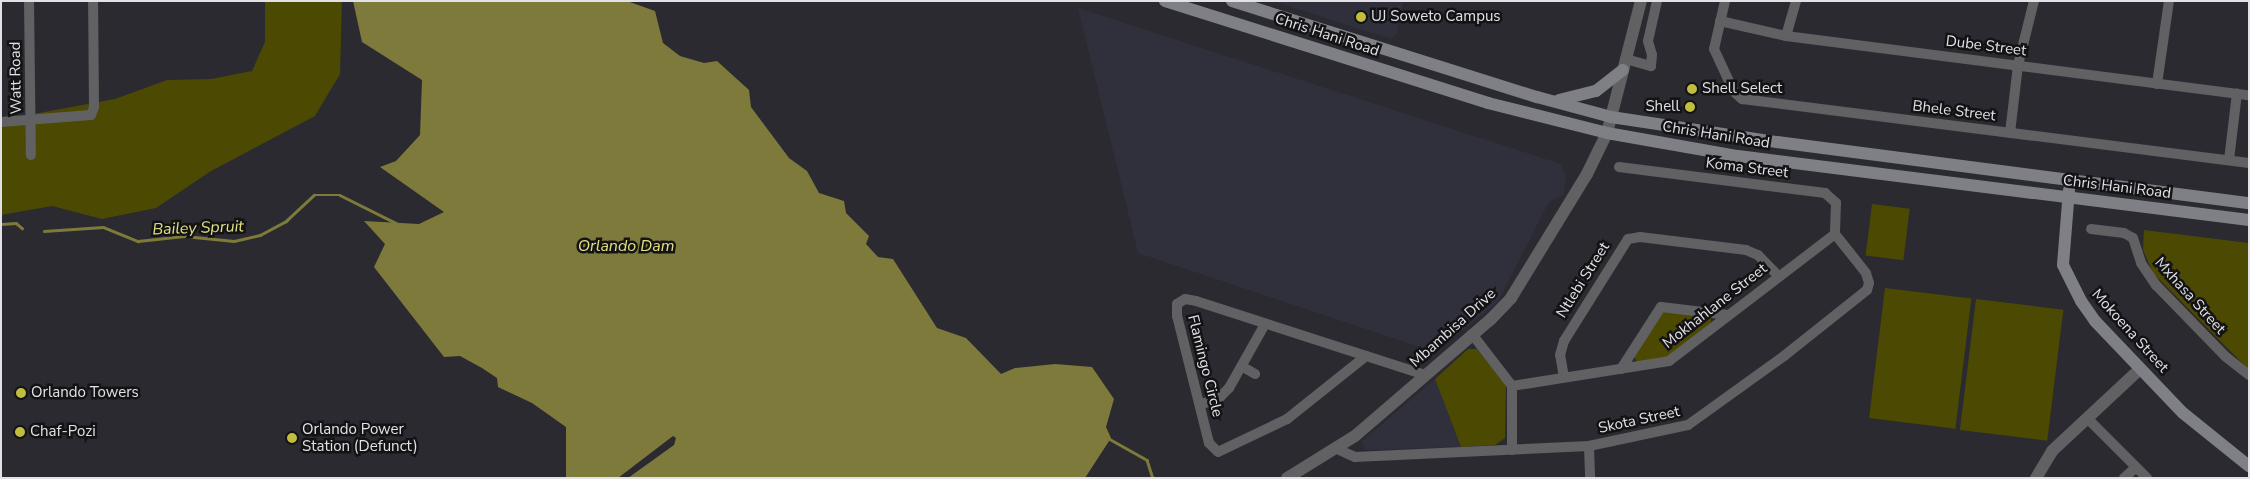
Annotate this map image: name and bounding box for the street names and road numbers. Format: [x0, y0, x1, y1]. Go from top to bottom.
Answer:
street label: Chris Hani Road [1273, 10, 1381, 60]
street label: Dube Street [1945, 32, 2027, 60]
street label: Watt Road [6, 42, 26, 114]
street label: Bhele Street [1911, 97, 1997, 125]
street label: Chris Hani Road [1661, 118, 1771, 152]
street label: Koma Street [1705, 154, 1789, 182]
street label: Chris Hani Road [2062, 171, 2172, 203]
street label: Ntlebi Street [1553, 239, 1613, 321]
street label: Mxhasa Street [2151, 254, 2229, 338]
street label: Mokhahlane Street [1659, 260, 1771, 352]
street label: Mbambisa Drive [1406, 285, 1500, 371]
street label: Mokoena Street [2088, 286, 2172, 376]
street label: Flamingo Circle [1184, 313, 1226, 419]
street label: Skota Street [1597, 403, 1681, 437]

